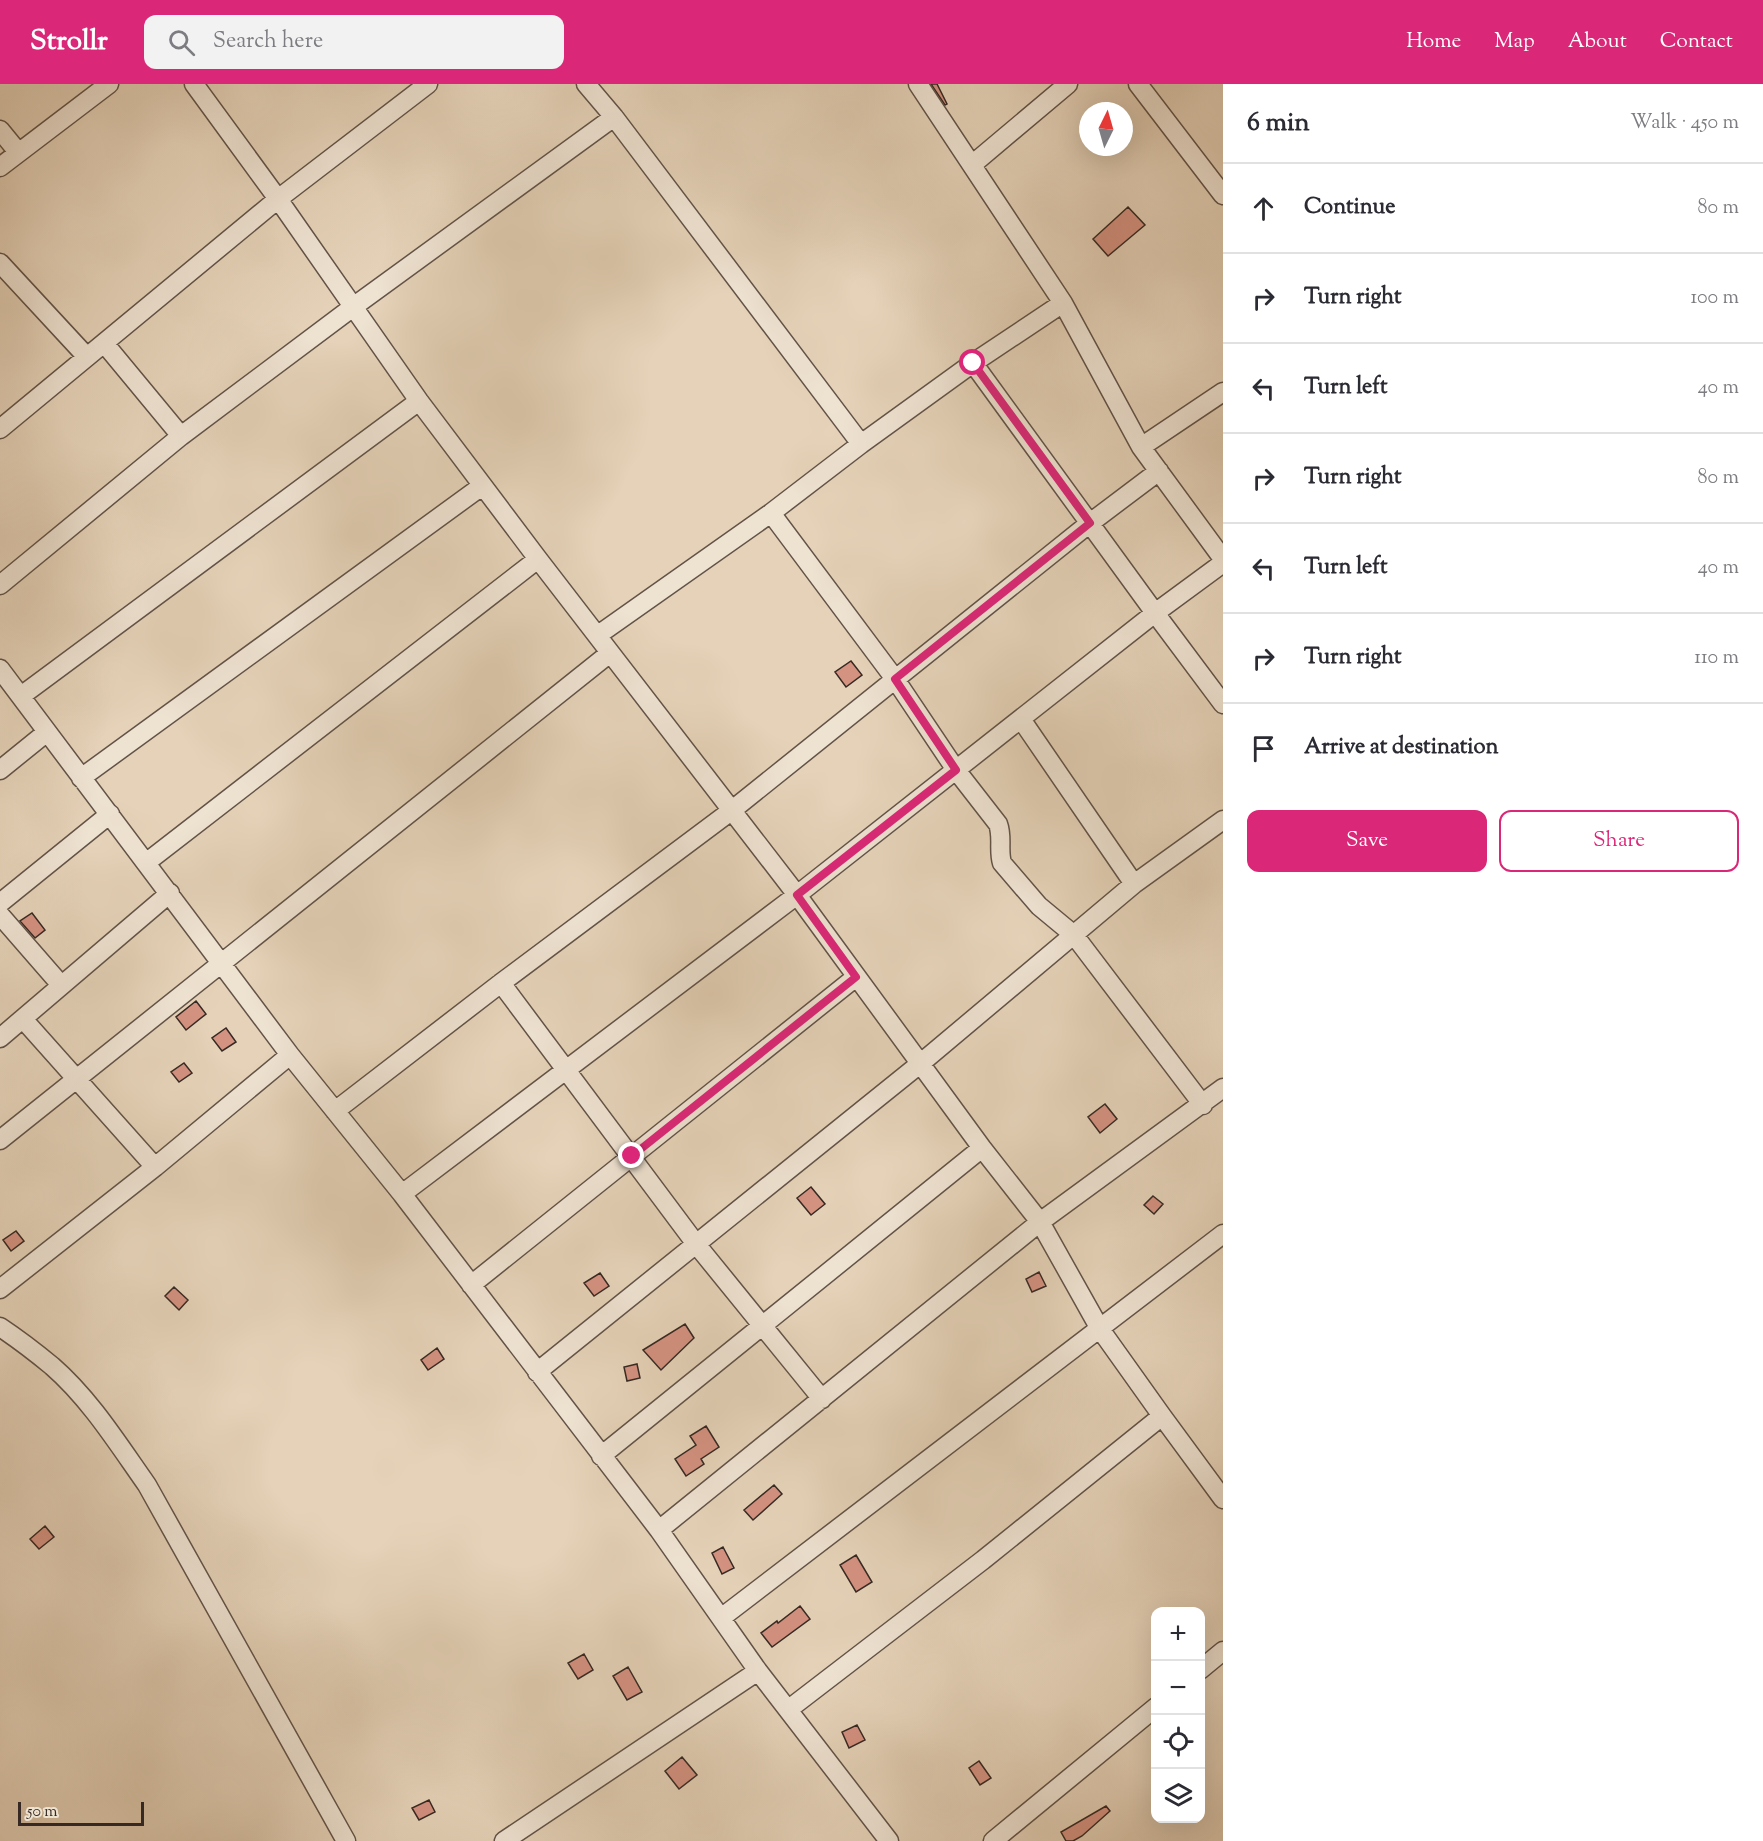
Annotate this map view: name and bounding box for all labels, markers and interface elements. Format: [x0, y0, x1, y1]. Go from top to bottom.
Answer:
search box [144, 15, 564, 69]
text: Strollr [30, 22, 108, 62]
icon: search [165, 26, 198, 59]
text: Search here [213, 26, 323, 58]
text: Home [1406, 27, 1461, 57]
text: Map [1494, 27, 1535, 57]
text: About [1568, 27, 1627, 57]
text: Contact [1660, 27, 1733, 57]
north arrow [1079, 102, 1133, 156]
text: 6 min [1247, 105, 1310, 142]
text: Walk · 450 m [1630, 109, 1739, 138]
icon: ahead [1247, 192, 1280, 225]
text: Continue [1304, 192, 1395, 224]
text: 80 m [1698, 194, 1739, 223]
icon: right [1247, 282, 1280, 315]
text: Turn right [1304, 282, 1401, 314]
text: 100 m [1690, 284, 1739, 313]
route start [959, 349, 985, 375]
icon: left [1247, 372, 1280, 405]
text: Turn left [1304, 372, 1387, 404]
text: 40 m [1698, 374, 1739, 403]
icon: right [1247, 462, 1280, 495]
text: Turn right [1304, 462, 1401, 494]
text: 80 m [1698, 464, 1739, 493]
icon: left [1247, 552, 1280, 585]
text: Turn left [1304, 552, 1387, 584]
text: 40 m [1698, 554, 1739, 583]
icon: right [1247, 642, 1280, 675]
text: Turn right [1304, 642, 1401, 674]
text: 110 m [1694, 644, 1739, 673]
icon: arrive [1247, 732, 1280, 765]
text: Arrive at destination [1304, 732, 1499, 764]
button: Save [1247, 810, 1487, 872]
button: Share [1499, 810, 1739, 872]
route end [618, 1142, 644, 1168]
map controls [1151, 1607, 1205, 1823]
button: + [1151, 1607, 1205, 1661]
button: − [1151, 1661, 1205, 1715]
button: locate [1151, 1715, 1205, 1769]
button: layers [1151, 1769, 1205, 1823]
scale bar [18, 1799, 144, 1826]
text: 50 m [27, 1801, 58, 1824]

